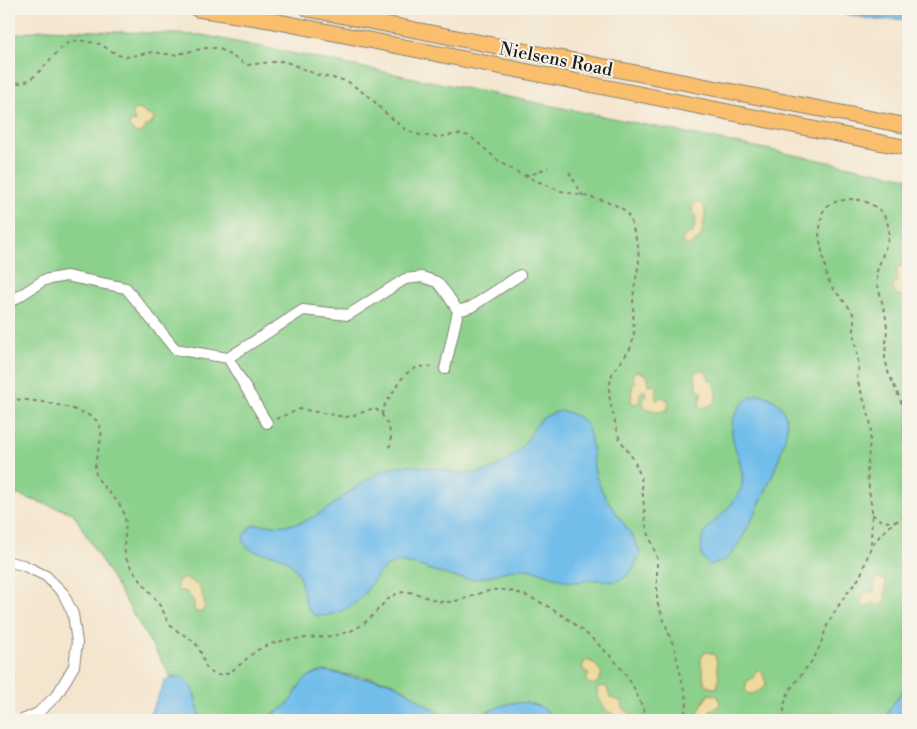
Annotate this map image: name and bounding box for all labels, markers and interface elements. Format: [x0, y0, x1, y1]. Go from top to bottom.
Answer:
street label: Nielsens Road [497, 37, 615, 82]

